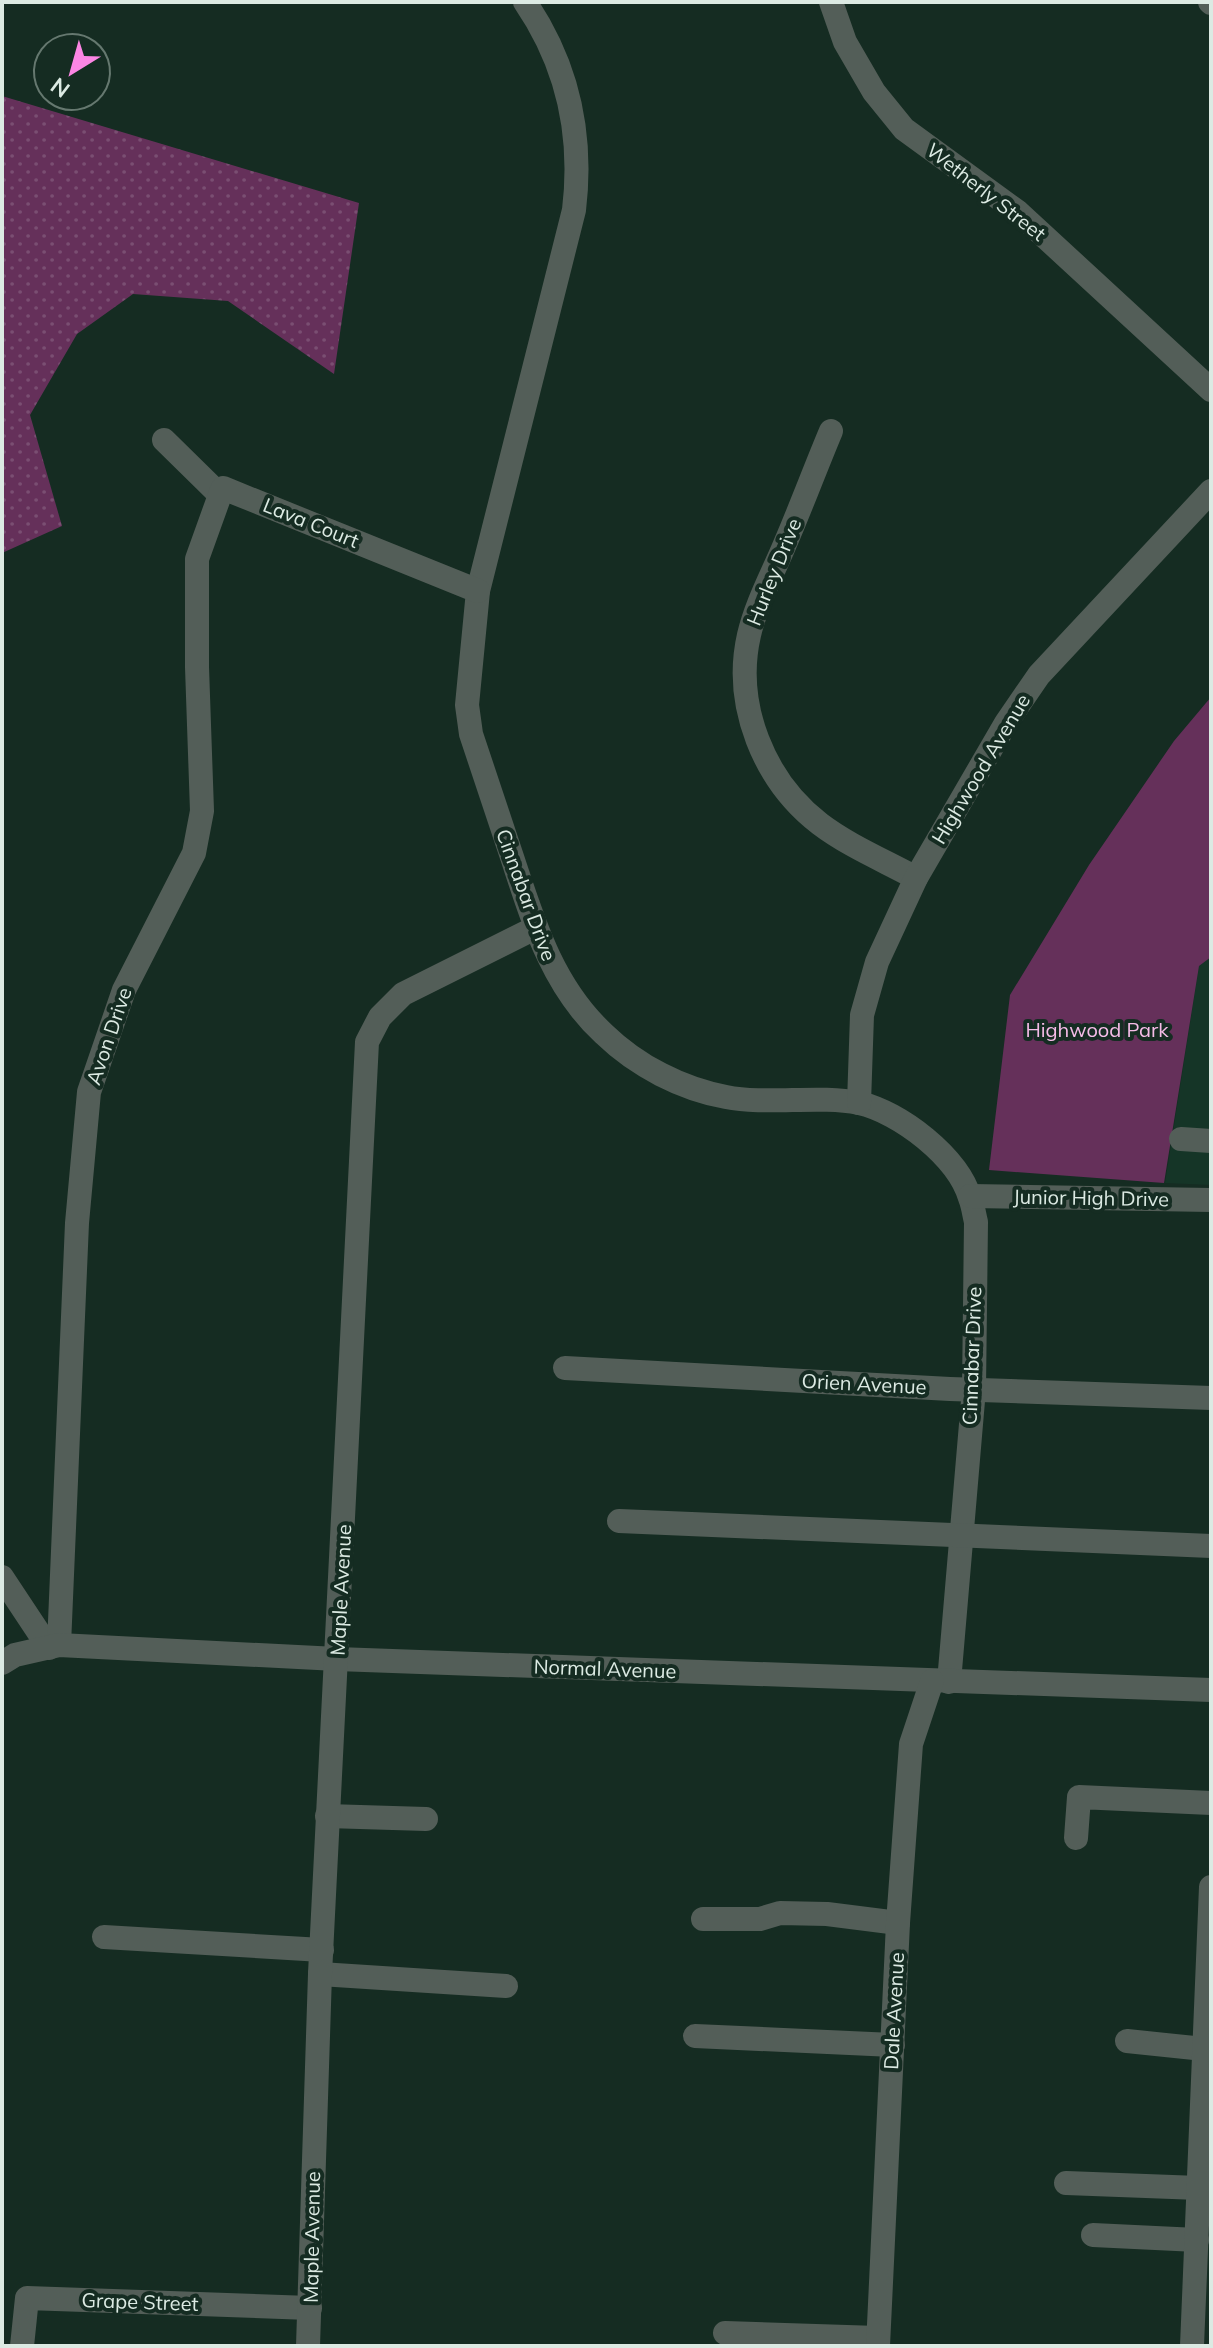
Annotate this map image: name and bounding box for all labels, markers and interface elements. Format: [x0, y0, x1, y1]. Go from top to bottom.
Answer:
north arrow [32, 32, 112, 112]
text: N [45, 72, 75, 104]
street label: Wetherly Street [922, 137, 1051, 246]
street label: Lava Court [260, 492, 363, 553]
street label: Hurley Drive [741, 514, 806, 629]
street label: Highwood Avenue [926, 689, 1035, 848]
street label: Cinnabar Drive [491, 825, 562, 964]
street label: Avon Drive [80, 984, 137, 1088]
park label: Highwood Park [1025, 1017, 1169, 1042]
street label: Junior High Drive [1013, 1184, 1169, 1211]
street label: Cinnabar Drive [957, 1286, 986, 1426]
street label: Orien Avenue [801, 1368, 927, 1399]
street label: Maple Avenue [325, 1524, 356, 1656]
street label: Normal Avenue [533, 1654, 677, 1683]
street label: Dale Avenue [878, 1952, 909, 2070]
street label: Maple Avenue [298, 2171, 325, 2303]
street label: Grape Street [81, 2287, 199, 2316]

